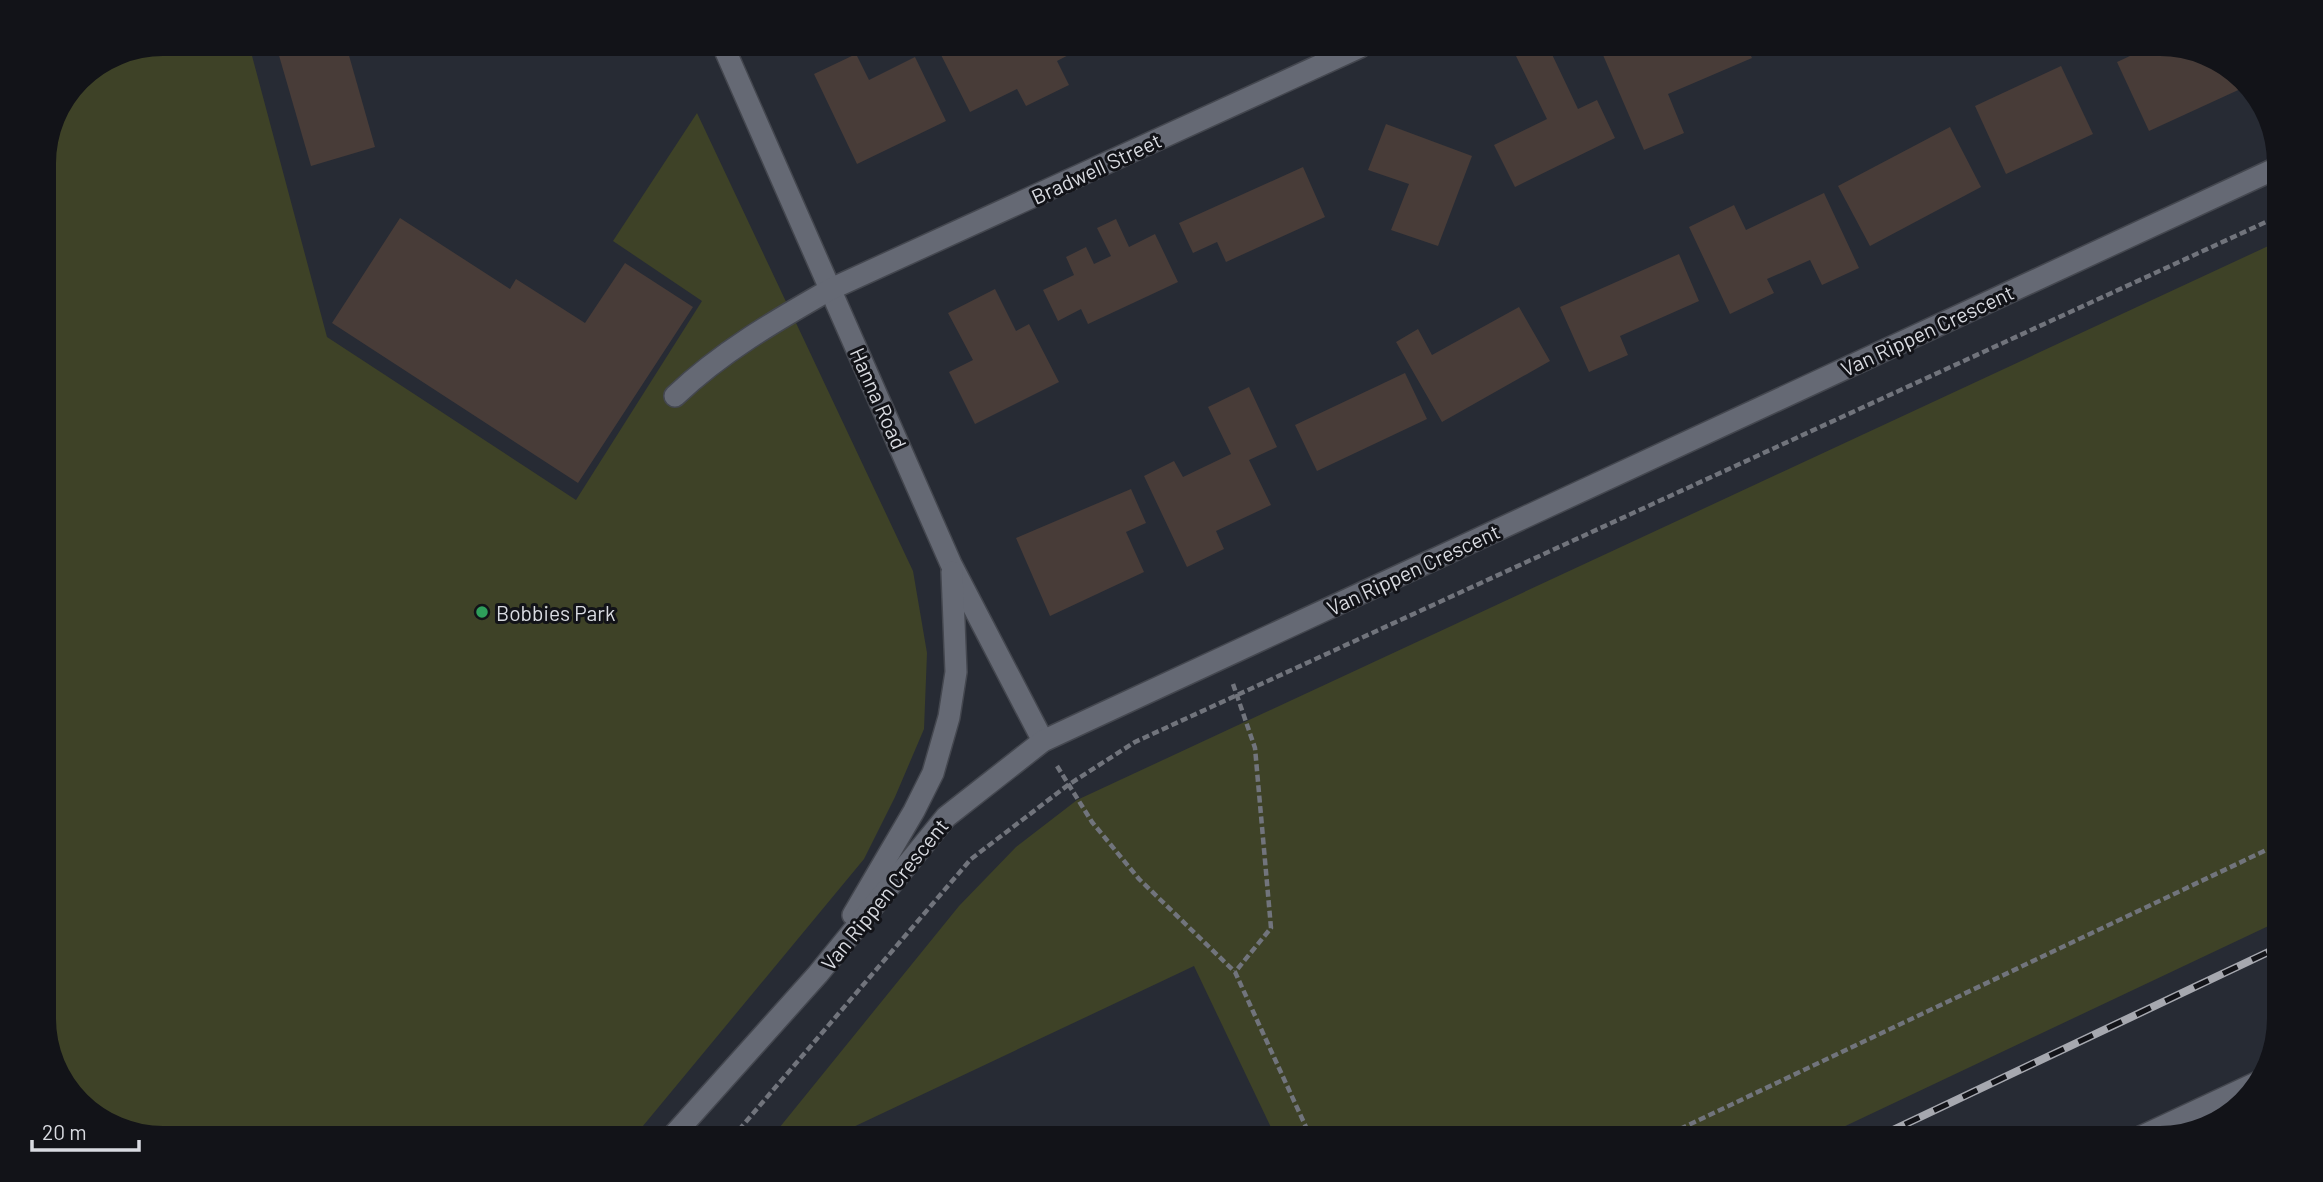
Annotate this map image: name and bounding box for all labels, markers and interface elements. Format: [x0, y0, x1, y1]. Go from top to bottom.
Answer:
street label: Bradwell Street [1027, 127, 1165, 209]
street label: Van Rippen Crescent [1837, 279, 2017, 381]
street label: Hanna Road [846, 343, 912, 453]
street label: Van Rippen Crescent [1323, 518, 1503, 620]
place label: Bobbies Park [496, 600, 615, 625]
marker: Bobbies Park [474, 604, 490, 620]
street label: Van Rippen Crescent [815, 813, 953, 975]
scale bar [32, 1108, 138, 1152]
text: 20 m [42, 1119, 87, 1144]

